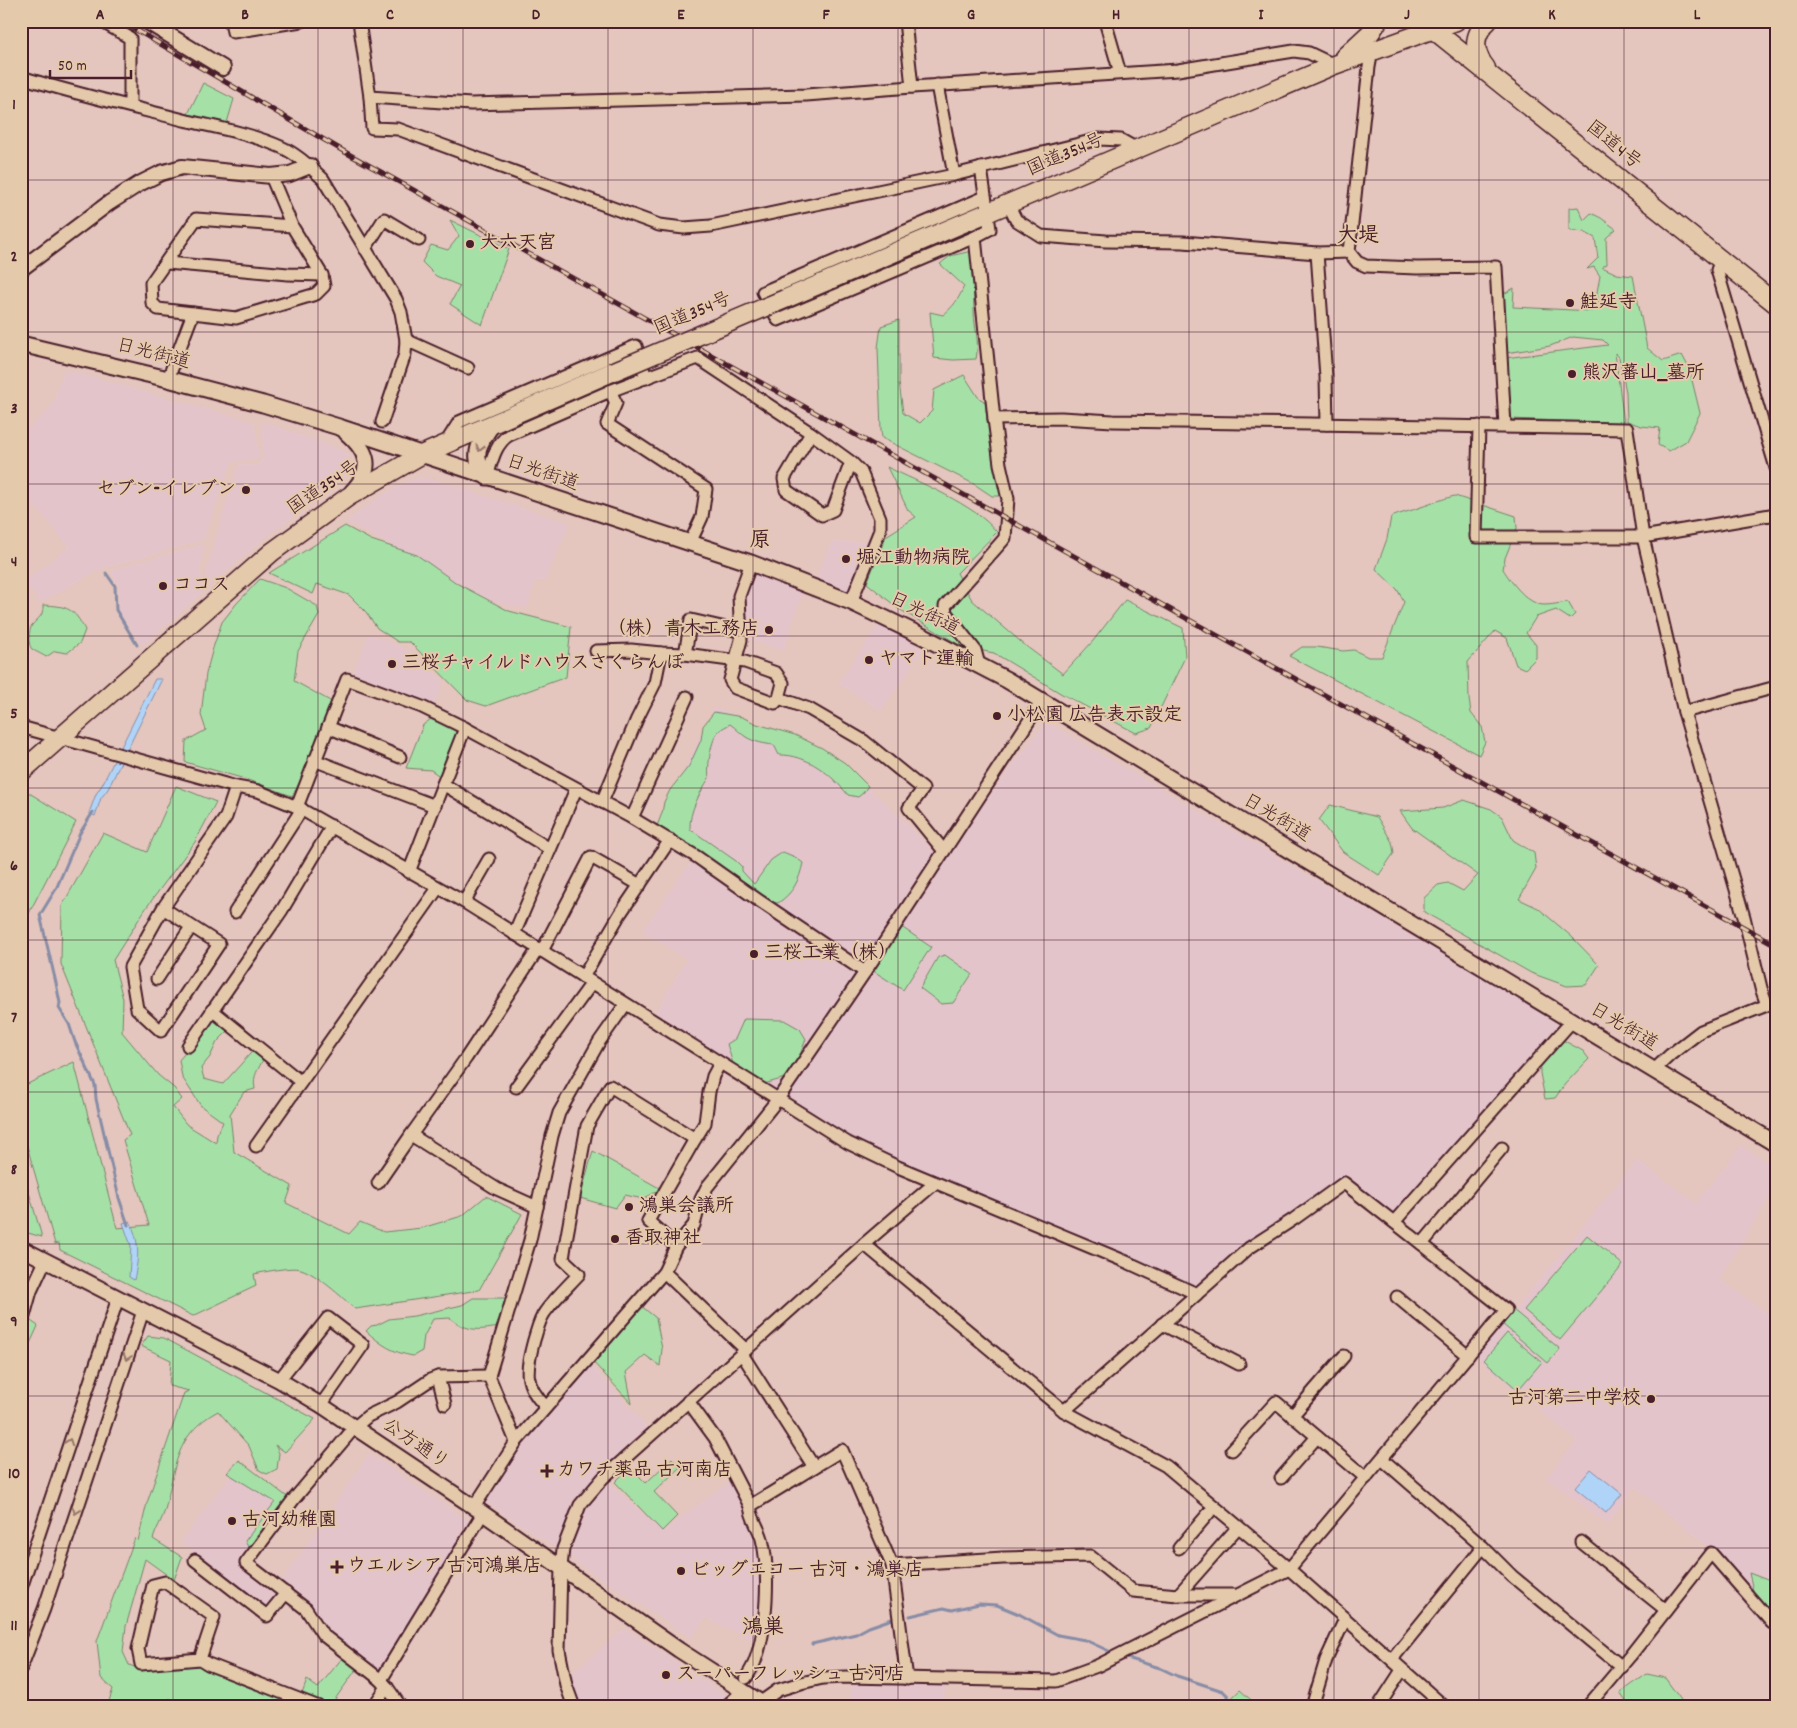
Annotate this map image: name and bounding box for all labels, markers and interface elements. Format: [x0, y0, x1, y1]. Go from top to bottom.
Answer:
text: A [96, 4, 105, 27]
text: B [241, 4, 249, 27]
text: C [386, 4, 394, 27]
text: D [532, 4, 541, 27]
text: E [677, 4, 685, 27]
text: F [822, 4, 830, 27]
text: G [967, 4, 975, 27]
text: H [1112, 4, 1120, 27]
text: I [1259, 4, 1265, 27]
text: J [1404, 4, 1410, 27]
text: K [1548, 4, 1556, 27]
text: L [1694, 4, 1701, 27]
scale bar [50, 48, 131, 80]
text: 50 m [58, 56, 87, 78]
text: 1 [12, 94, 16, 117]
street label: 国道4号 [1579, 115, 1647, 177]
street label: 国道354号 [1023, 128, 1109, 184]
district label: 大堤 [1337, 222, 1379, 252]
place label: 大六天宮 [480, 231, 556, 258]
marker: 大六天宮 [464, 238, 476, 250]
text: 2 [11, 246, 18, 269]
street label: 国道354号 [650, 287, 736, 343]
place label: 鮭延寺 [1580, 290, 1637, 317]
marker: 鮭延寺 [1564, 297, 1576, 309]
street label: 日光街道 [113, 333, 193, 377]
place label: 熊沢蕃山_墓所 [1582, 361, 1705, 388]
marker: 熊沢蕃山_墓所 [1566, 368, 1578, 380]
text: 3 [10, 398, 18, 421]
one-way arrow [475, 444, 486, 453]
street label: 日光街道 [502, 449, 582, 499]
street label: 国道354号 [282, 455, 366, 523]
place label: セブン-イレブン [97, 477, 236, 504]
marker: セブン-イレブン [240, 484, 252, 496]
district label: 原 [750, 527, 771, 557]
place label: 堀江動物病院 [856, 546, 970, 573]
text: 4 [11, 551, 17, 574]
marker: 堀江動物病院 [840, 553, 852, 565]
place label: ココス [173, 573, 230, 600]
marker: ココス [157, 580, 169, 592]
street label: 日光街道 [884, 586, 964, 644]
place label: （株）青木工務店 [607, 617, 759, 644]
marker: （株）青木工務店 [763, 624, 775, 636]
place label: ヤマト運輸 [879, 647, 974, 674]
place label: 三桜チャイルドハウスさくらんぼ [402, 651, 684, 678]
marker: ヤマト運輸 [863, 654, 875, 666]
marker: 三桜チャイルドハウスさくらんぼ [386, 658, 398, 670]
text: 5 [10, 703, 18, 726]
place label: 小松園 広告表示設定 [1007, 703, 1182, 730]
marker: 小松園 広告表示設定 [991, 710, 1003, 722]
street label: 日光街道 [1236, 788, 1316, 850]
text: 6 [10, 855, 18, 878]
place label: 三桜工業（株） [764, 941, 897, 968]
marker: 三桜工業（株） [748, 948, 760, 960]
street label: 日光街道 [1583, 997, 1663, 1059]
text: 7 [11, 1007, 17, 1030]
text: 8 [11, 1159, 18, 1182]
place label: 鴻巣会議所 [639, 1194, 734, 1221]
marker: 鴻巣会議所 [623, 1201, 635, 1213]
place label: 香取神社 [625, 1226, 701, 1253]
marker: 香取神社 [609, 1233, 621, 1245]
text: 9 [10, 1311, 18, 1334]
one-way arrow [123, 1353, 133, 1361]
place label: 古河第二中学校 [1508, 1386, 1641, 1413]
marker: 古河第二中学校 [1645, 1393, 1657, 1405]
street label: 公方通り [376, 1413, 454, 1477]
one-way arrow [64, 1438, 74, 1447]
place label: カワチ薬品 古河南店 [557, 1458, 732, 1485]
text: 10 [8, 1463, 20, 1486]
marker: カワチ薬品 古河南店 [541, 1465, 553, 1477]
one-way arrow [72, 1507, 82, 1515]
place label: 古河幼稚園 [242, 1508, 337, 1535]
marker: 古河幼稚園 [226, 1515, 238, 1527]
place label: ウエルシア 古河鴻巣店 [347, 1554, 542, 1581]
place label: ビッグエコー 古河・鴻巣店 [691, 1558, 923, 1585]
marker: ウエルシア 古河鴻巣店 [331, 1561, 343, 1573]
marker: ビッグエコー 古河・鴻巣店 [675, 1565, 687, 1577]
district label: 鴻巣 [742, 1614, 784, 1644]
text: 11 [10, 1615, 18, 1638]
place label: スーパーフレッシュ 古河店 [676, 1662, 905, 1689]
marker: スーパーフレッシュ 古河店 [660, 1669, 672, 1681]

